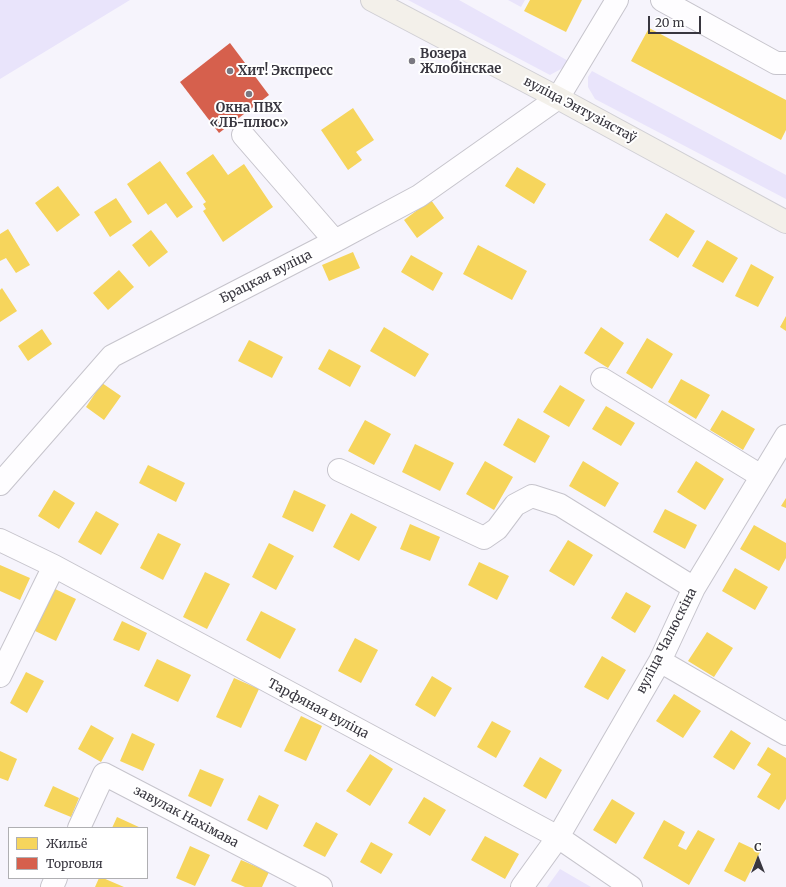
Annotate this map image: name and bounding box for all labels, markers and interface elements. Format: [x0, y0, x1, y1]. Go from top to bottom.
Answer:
scale bar [650, 8, 703, 34]
text: 20 m [655, 15, 684, 30]
place label: Возера Жлобінскае [420, 46, 501, 77]
marker: Возера Жлобінскае [407, 56, 417, 66]
place label: Хит! Экспресс [238, 63, 333, 79]
marker: Хит! Экспресс [225, 66, 235, 76]
street label: вуліца Энтузіястаў [521, 74, 639, 146]
marker: Окна ПВХ «ЛБ-плюс» [244, 89, 254, 99]
place label: Окна ПВХ «ЛБ-плюс» [210, 100, 288, 131]
street label: Брацкая вуліца [217, 247, 315, 307]
street label: вуліца Чалюскіна [634, 586, 700, 696]
street label: Тарфяная вуліца [265, 676, 371, 742]
street label: завулак Нахімава [131, 783, 241, 851]
legend [8, 827, 148, 879]
text: Жильё [46, 836, 87, 851]
north arrow [738, 839, 778, 879]
text: С [754, 840, 762, 854]
text: Торговля [46, 856, 103, 871]

